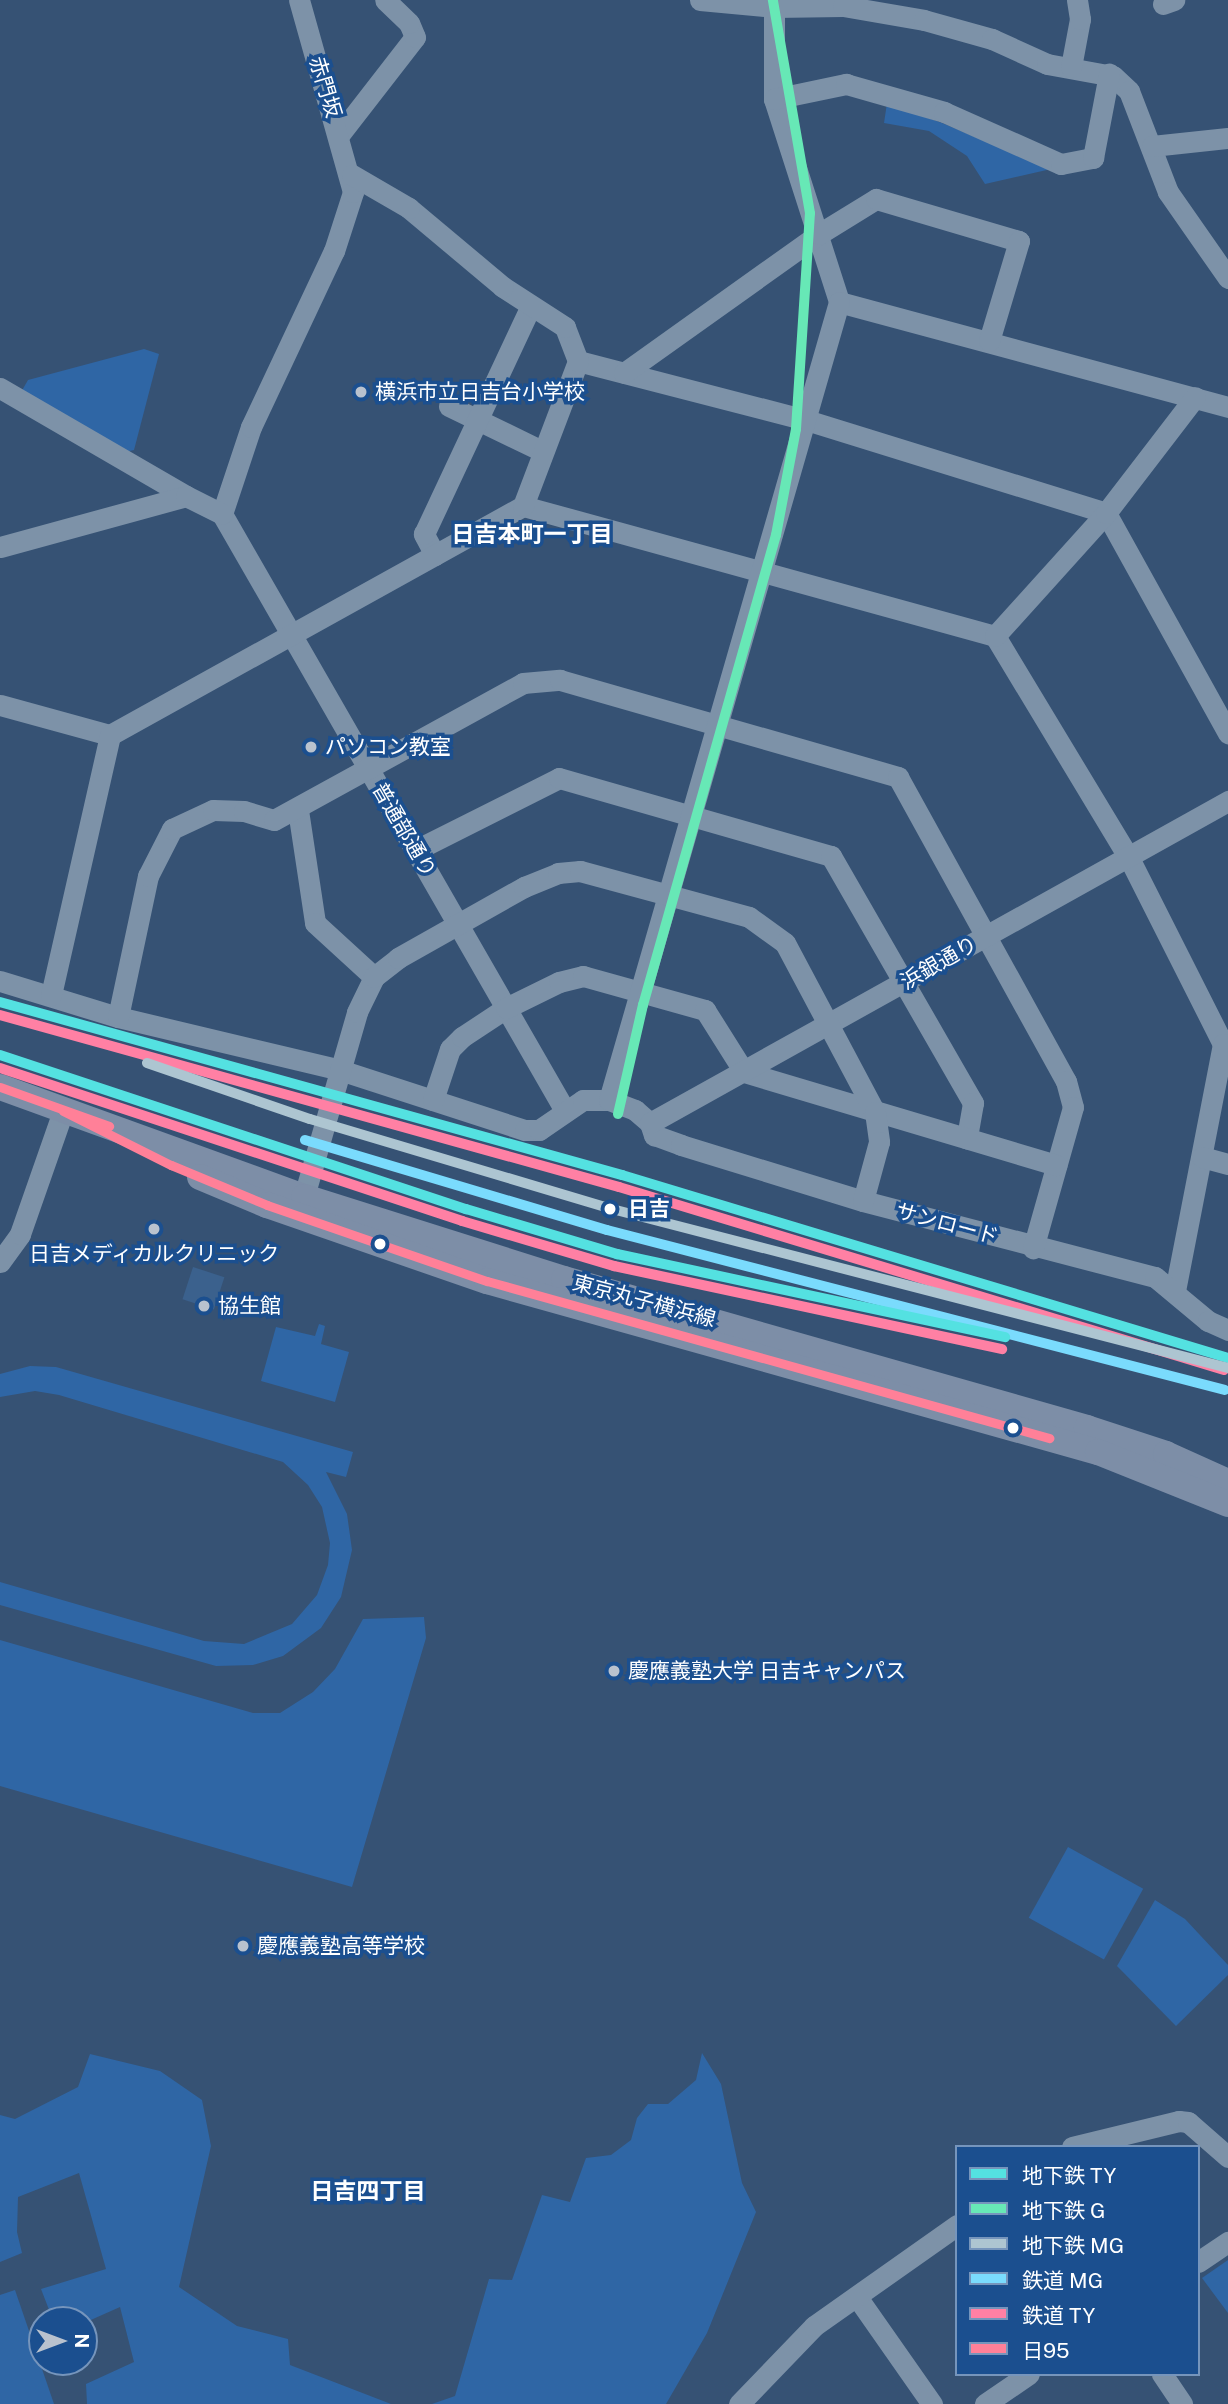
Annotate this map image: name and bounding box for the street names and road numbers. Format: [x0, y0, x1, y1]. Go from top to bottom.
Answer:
street label: 赤門坂 [304, 53, 346, 121]
street label: 普通部通り [367, 778, 441, 882]
street label: 浜銀通り [896, 931, 982, 995]
street label: サンロード [893, 1198, 1001, 1250]
street label: 東京丸子横浜線 [570, 1270, 718, 1332]

